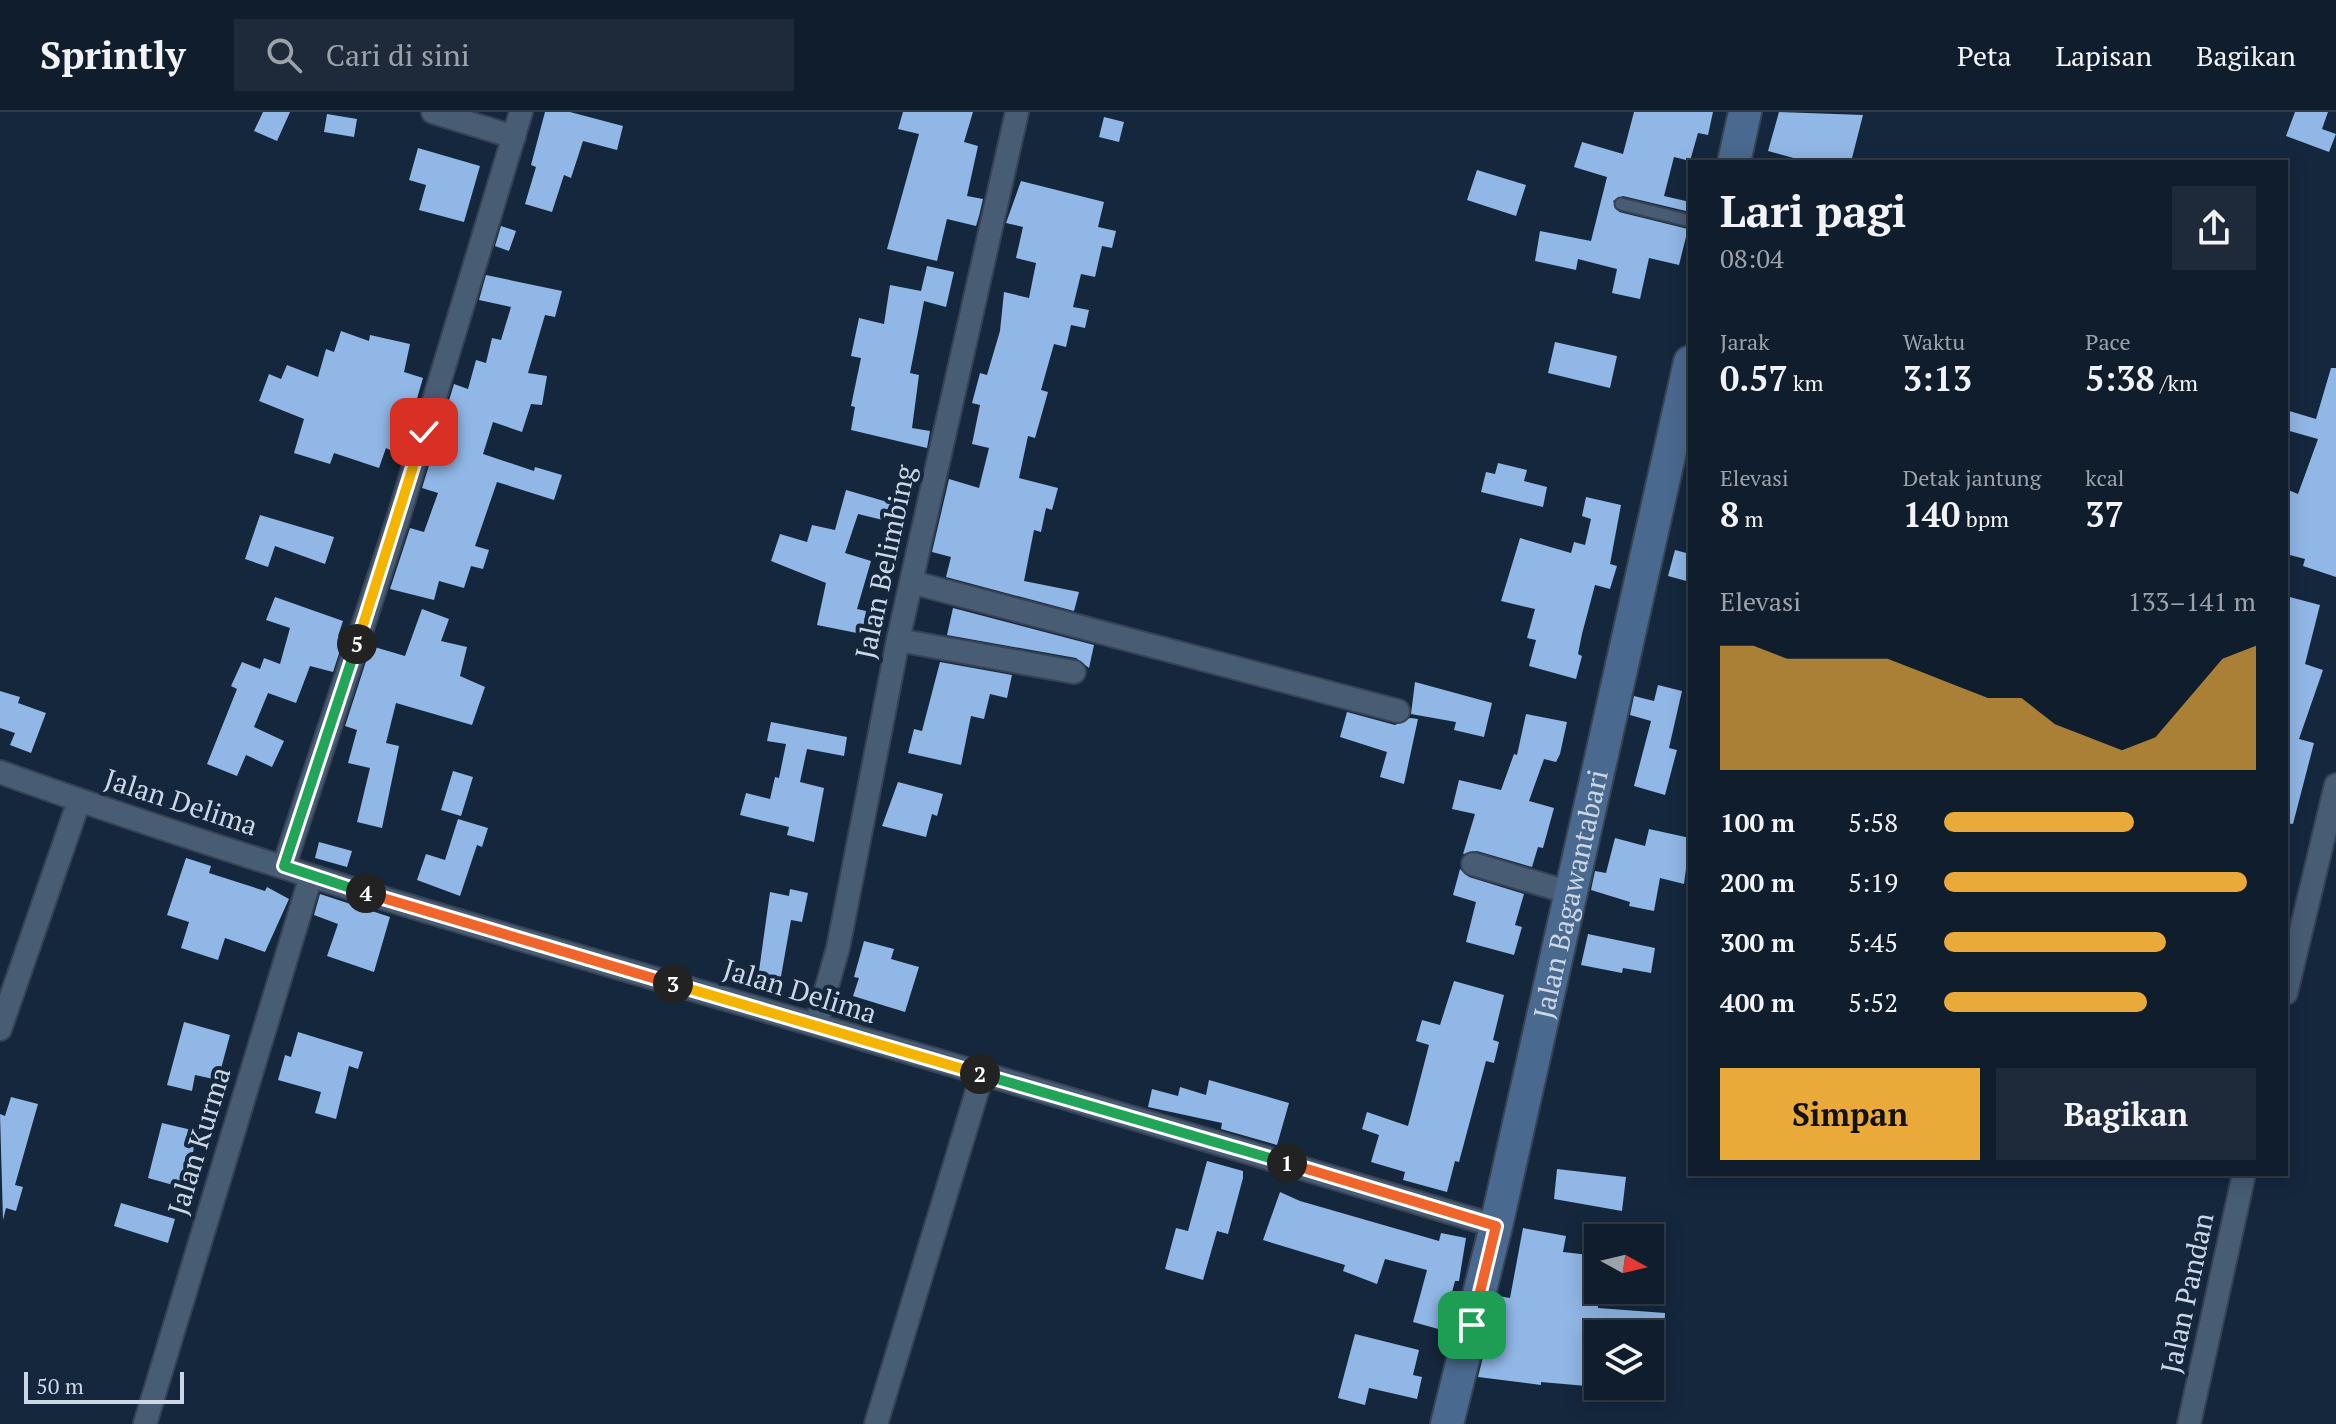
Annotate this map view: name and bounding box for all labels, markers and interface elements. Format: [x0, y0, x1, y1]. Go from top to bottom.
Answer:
search box [234, 19, 794, 91]
text: Sprintly [40, 30, 186, 80]
icon: search [262, 33, 306, 77]
text: Cari di sini [326, 35, 470, 75]
text: Peta [1957, 37, 2012, 74]
text: Lapisan [2056, 37, 2152, 74]
text: Bagikan [2196, 37, 2296, 74]
text: Lari pagi [1720, 181, 1906, 240]
button: share [2172, 186, 2256, 270]
text: 08:04 [1720, 241, 1784, 275]
text: Jarak [1720, 327, 1770, 356]
text: Waktu [1903, 327, 1965, 356]
text: Pace [2085, 327, 2130, 356]
text: 0.57 [1720, 356, 1788, 401]
text: 3:13 [1903, 356, 1972, 401]
text: 5:38 [2085, 356, 2155, 401]
text: km [1788, 368, 1823, 397]
text: /km [2155, 368, 2198, 397]
pin [390, 398, 458, 466]
icon: check [402, 410, 446, 454]
street label: Jalan Belimbing [846, 460, 923, 662]
text: Elevasi [1720, 463, 1789, 492]
text: Detak jantung [1903, 463, 2041, 492]
text: kcal [2085, 463, 2124, 492]
text: 8 [1720, 492, 1739, 537]
text: 140 [1903, 492, 1960, 537]
text: 37 [2085, 492, 2124, 537]
text: m [1739, 504, 1764, 533]
text: bpm [1960, 504, 2009, 533]
text: Elevasi [1720, 584, 1801, 618]
text: 133–141 m [2128, 584, 2256, 618]
pin: 5 [337, 624, 377, 664]
text: 5 [351, 629, 363, 658]
street label: Jalan Delima [100, 759, 262, 844]
street label: Jalan Bagawantabari [1524, 766, 1616, 1022]
text: 100 m [1720, 805, 1795, 839]
text: 5:58 [1848, 805, 1898, 839]
text: 200 m [1720, 865, 1795, 899]
text: 5:19 [1848, 865, 1898, 899]
pin: 4 [346, 873, 386, 913]
text: 4 [360, 878, 372, 907]
text: 300 m [1720, 925, 1795, 959]
text: 5:45 [1848, 925, 1898, 959]
street label: Jalan Delima [719, 950, 881, 1031]
pin: 3 [653, 964, 693, 1004]
text: 3 [667, 969, 679, 998]
text: 400 m [1720, 985, 1795, 1019]
text: 5:52 [1848, 985, 1898, 1019]
pin: 2 [960, 1054, 1000, 1094]
text: 2 [974, 1059, 986, 1088]
street label: Jalan Kurma [158, 1062, 239, 1219]
button: Simpan [1720, 1068, 1980, 1160]
button: Bagikan [1996, 1068, 2256, 1160]
pin: 1 [1267, 1143, 1307, 1183]
text: 1 [1281, 1148, 1293, 1177]
street label: Jalan Pandan [2151, 1209, 2222, 1377]
north arrow [1584, 1224, 1664, 1304]
map controls [1584, 1224, 1664, 1400]
pin [1438, 1291, 1506, 1359]
icon: arrive [1450, 1303, 1494, 1347]
button: layers [1584, 1320, 1664, 1400]
scale bar [24, 1368, 184, 1404]
text: 50 m [36, 1371, 84, 1400]

